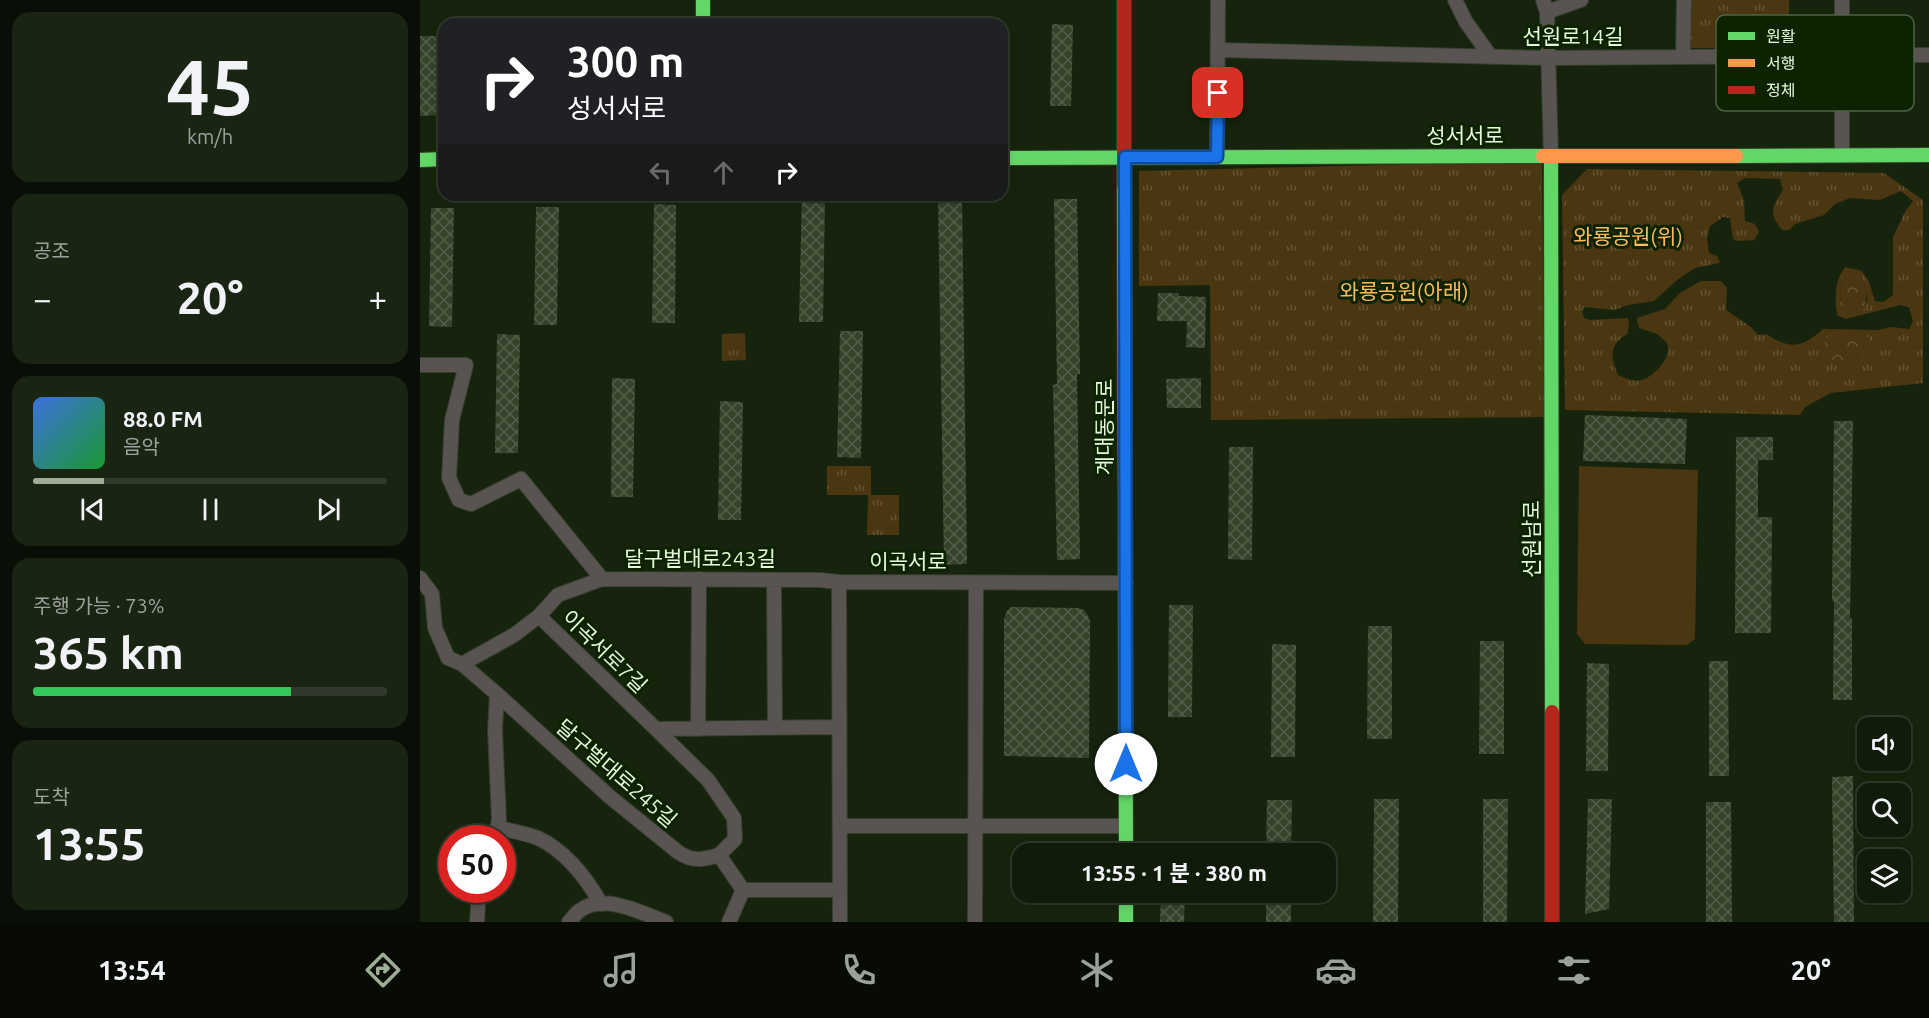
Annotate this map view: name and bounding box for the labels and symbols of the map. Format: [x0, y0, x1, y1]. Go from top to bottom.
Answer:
legend [1716, 15, 1914, 111]
street label: 선원로14길 [1523, 24, 1623, 48]
text: 원활 [1766, 27, 1796, 45]
text: 서행 [1766, 54, 1795, 72]
pin [1192, 67, 1243, 118]
text: 정체 [1766, 81, 1795, 99]
street label: 성서서로 [1426, 123, 1504, 147]
park label: 와룡공원(위) [1573, 224, 1683, 248]
park label: 와룡공원(아래) [1339, 279, 1469, 303]
street label: 계대동문로 [1092, 379, 1116, 475]
street label: 선원남로 [1519, 500, 1543, 578]
street label: 달구벌대로243길 [624, 546, 776, 570]
street label: 이곡서로 [869, 549, 947, 573]
street label: 이곡서로7길 [558, 605, 652, 697]
street label: 달구벌대로245길 [552, 714, 682, 832]
position arrow [1094, 732, 1158, 796]
speed limit sign: 50 [438, 825, 516, 903]

